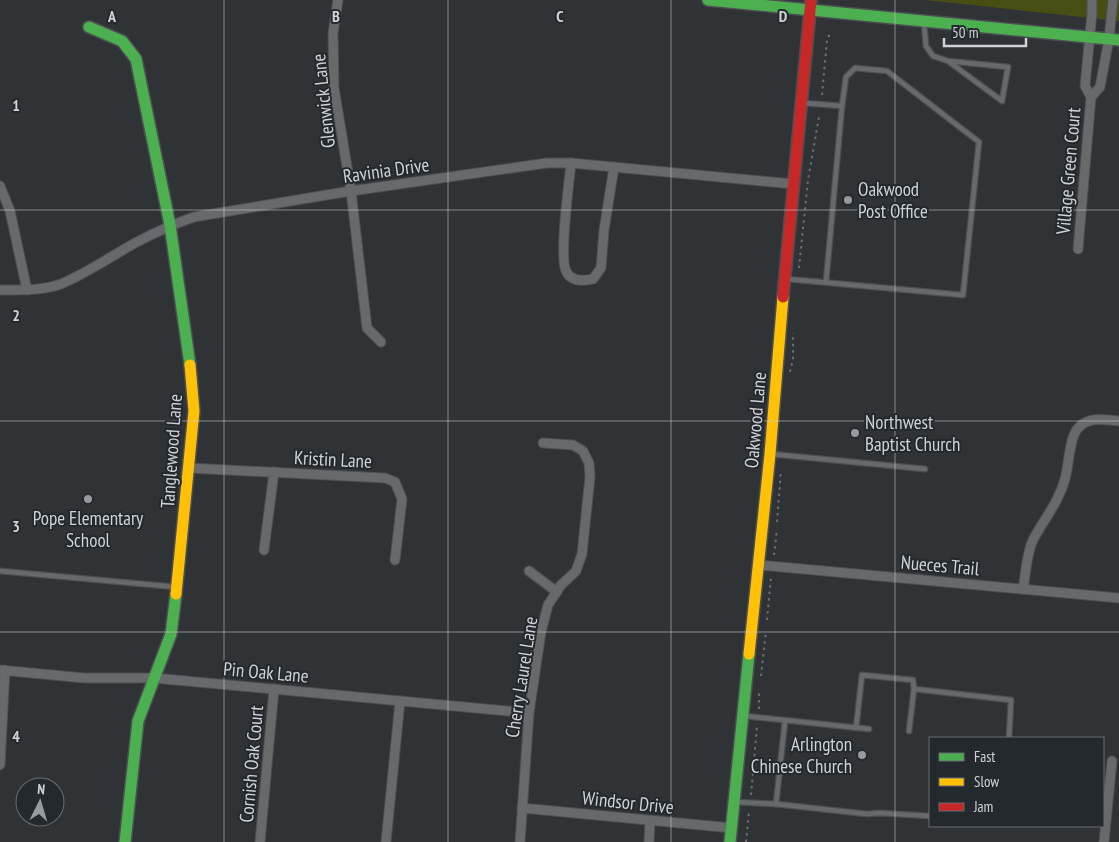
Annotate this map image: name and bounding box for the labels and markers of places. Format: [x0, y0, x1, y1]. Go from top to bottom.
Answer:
place label: Oakwood Post Office [858, 177, 928, 223]
marker: Oakwood Post Office [842, 194, 854, 206]
place label: Northwest Baptist Church [865, 410, 960, 456]
marker: Northwest Baptist Church [849, 427, 861, 439]
marker: Pope Elementary School [82, 493, 94, 505]
place label: Pope Elementary School [33, 506, 144, 552]
place label: Arlington Chinese Church [751, 732, 852, 778]
marker: Arlington Chinese Church [856, 749, 868, 761]

